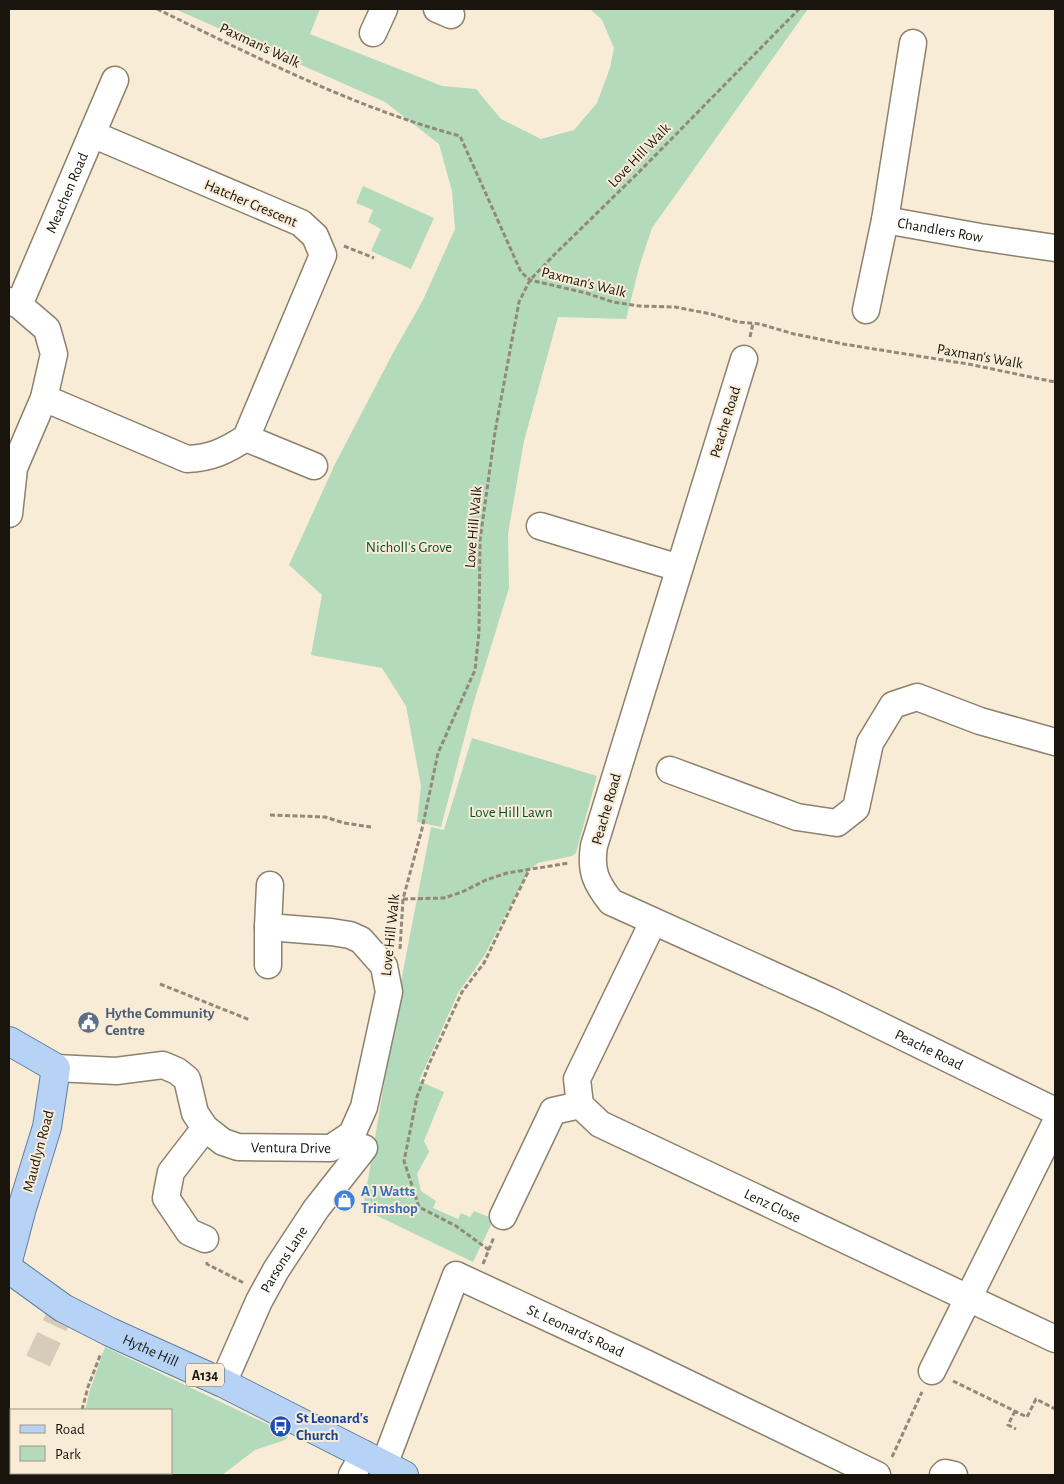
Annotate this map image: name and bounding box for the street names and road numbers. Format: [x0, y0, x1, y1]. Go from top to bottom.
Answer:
street label: Paxman's Walk [217, 20, 303, 71]
street label: Love Hill Walk [605, 120, 674, 190]
street label: Meachen Road [44, 150, 91, 235]
street label: Hatcher Crescent [202, 177, 300, 230]
street label: Chandlers Row [896, 215, 984, 245]
street label: Paxman's Walk [540, 265, 628, 300]
street label: Paxman's Walk [936, 342, 1024, 371]
street label: Peache Road [708, 384, 744, 460]
street label: Love Hill Walk [462, 485, 485, 569]
street label: Peache Road [589, 771, 624, 847]
street label: Love Hill Walk [379, 893, 402, 977]
street label: Peache Road [892, 1027, 966, 1073]
street label: Maudlyn Road [20, 1108, 57, 1194]
street label: Ventura Drive [251, 1140, 331, 1156]
street label: Lenz Close [742, 1186, 803, 1226]
street label: Parsons Lane [258, 1224, 311, 1295]
street label: St. Leonard's Road [525, 1302, 626, 1360]
street label: Hythe Hill [120, 1332, 181, 1370]
road number: A134 [186, 1364, 224, 1386]

